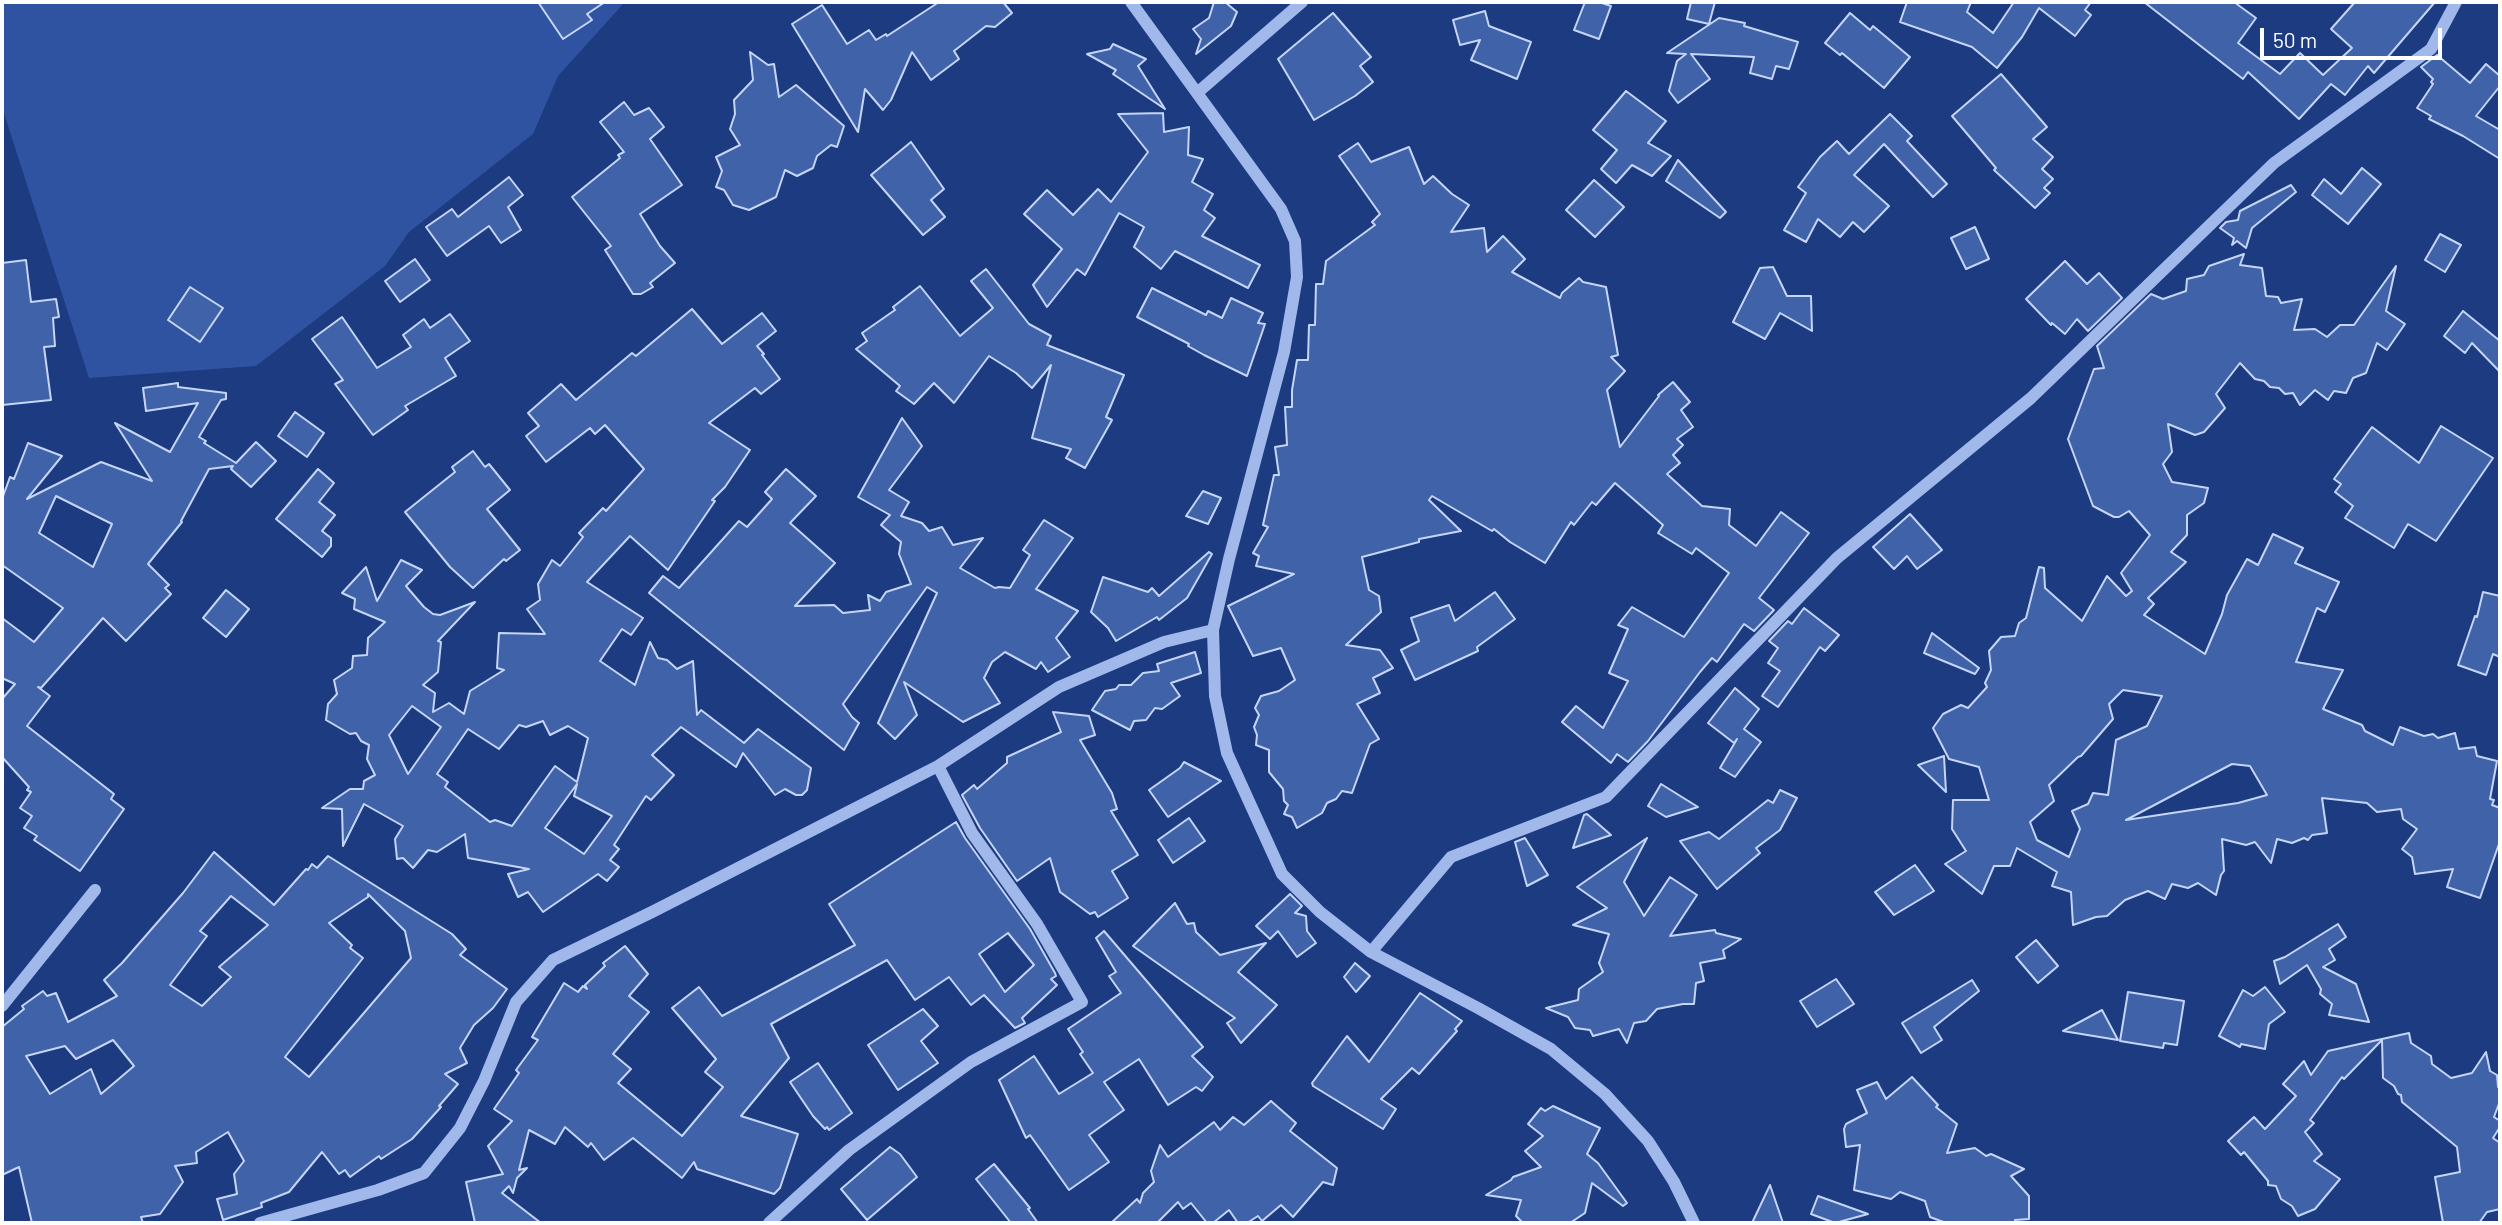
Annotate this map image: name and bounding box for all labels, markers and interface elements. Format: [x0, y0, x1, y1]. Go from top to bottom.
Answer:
scale bar [2264, 14, 2446, 58]
text: 50 m [2273, 27, 2317, 52]

